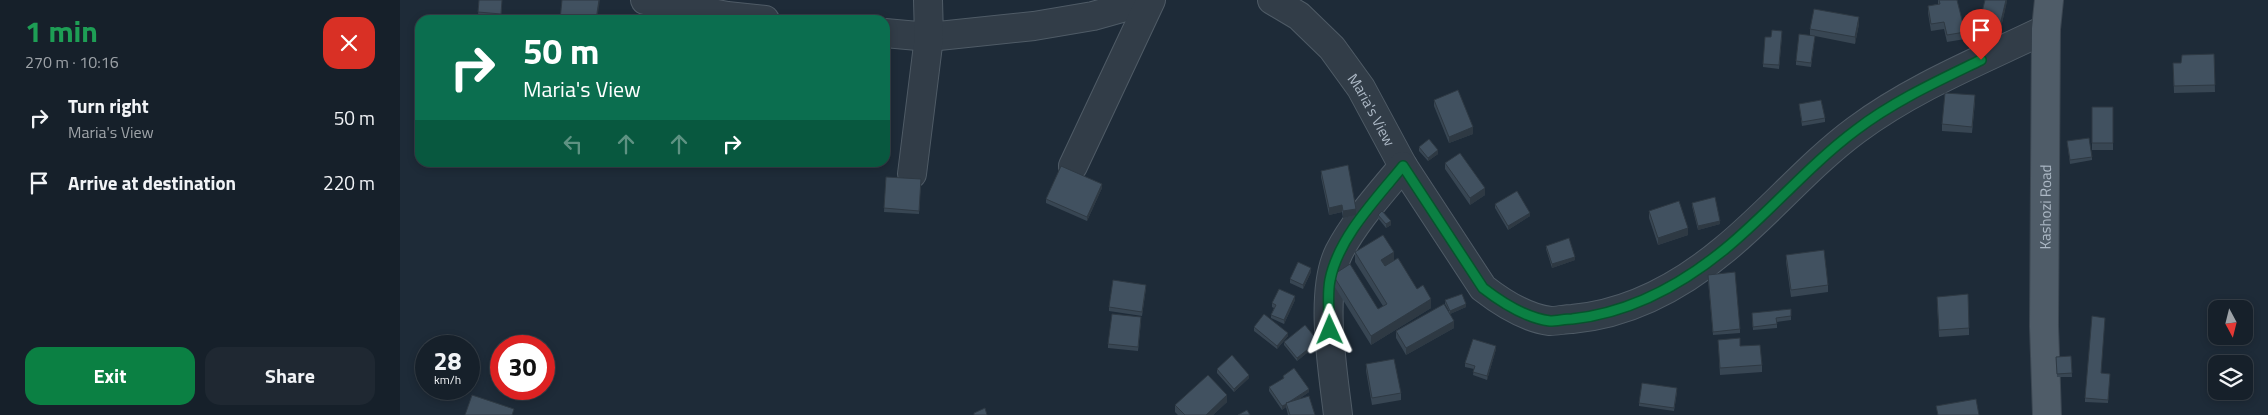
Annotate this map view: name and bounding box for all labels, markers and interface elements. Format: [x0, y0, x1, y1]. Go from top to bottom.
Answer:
text: 1 min [25, 8, 98, 54]
pin [1960, 9, 2002, 60]
icon: arrive [1967, 16, 1995, 44]
button: close [323, 17, 375, 69]
text: 50 m [523, 24, 599, 78]
icon: right [440, 35, 505, 100]
text: 270 m · 10:16 [25, 50, 119, 74]
street label: Maria's View [1342, 68, 1402, 150]
text: Maria's View [523, 72, 641, 106]
text: Turn right [68, 91, 149, 120]
text: 50 m [334, 103, 375, 132]
icon: right [25, 104, 53, 132]
text: Maria's View [68, 120, 154, 144]
icon: left [559, 130, 587, 158]
icon: ahead [612, 130, 640, 158]
icon: ahead [665, 130, 693, 158]
icon: right [718, 130, 746, 158]
street label: Kashozi Road [2033, 165, 2057, 250]
text: Arrive at destination [68, 168, 236, 197]
text: 220 m [323, 168, 375, 197]
icon: arrive [25, 169, 53, 197]
north arrow [2208, 300, 2252, 345]
map controls [2208, 300, 2253, 400]
position arrow [1303, 303, 1355, 355]
speed limit sign: 30 [490, 335, 555, 400]
text: 28 [433, 342, 462, 380]
button: Exit [25, 347, 195, 405]
button: Share [205, 347, 375, 405]
button: layers [2208, 355, 2253, 400]
text: km/h [434, 370, 461, 389]

